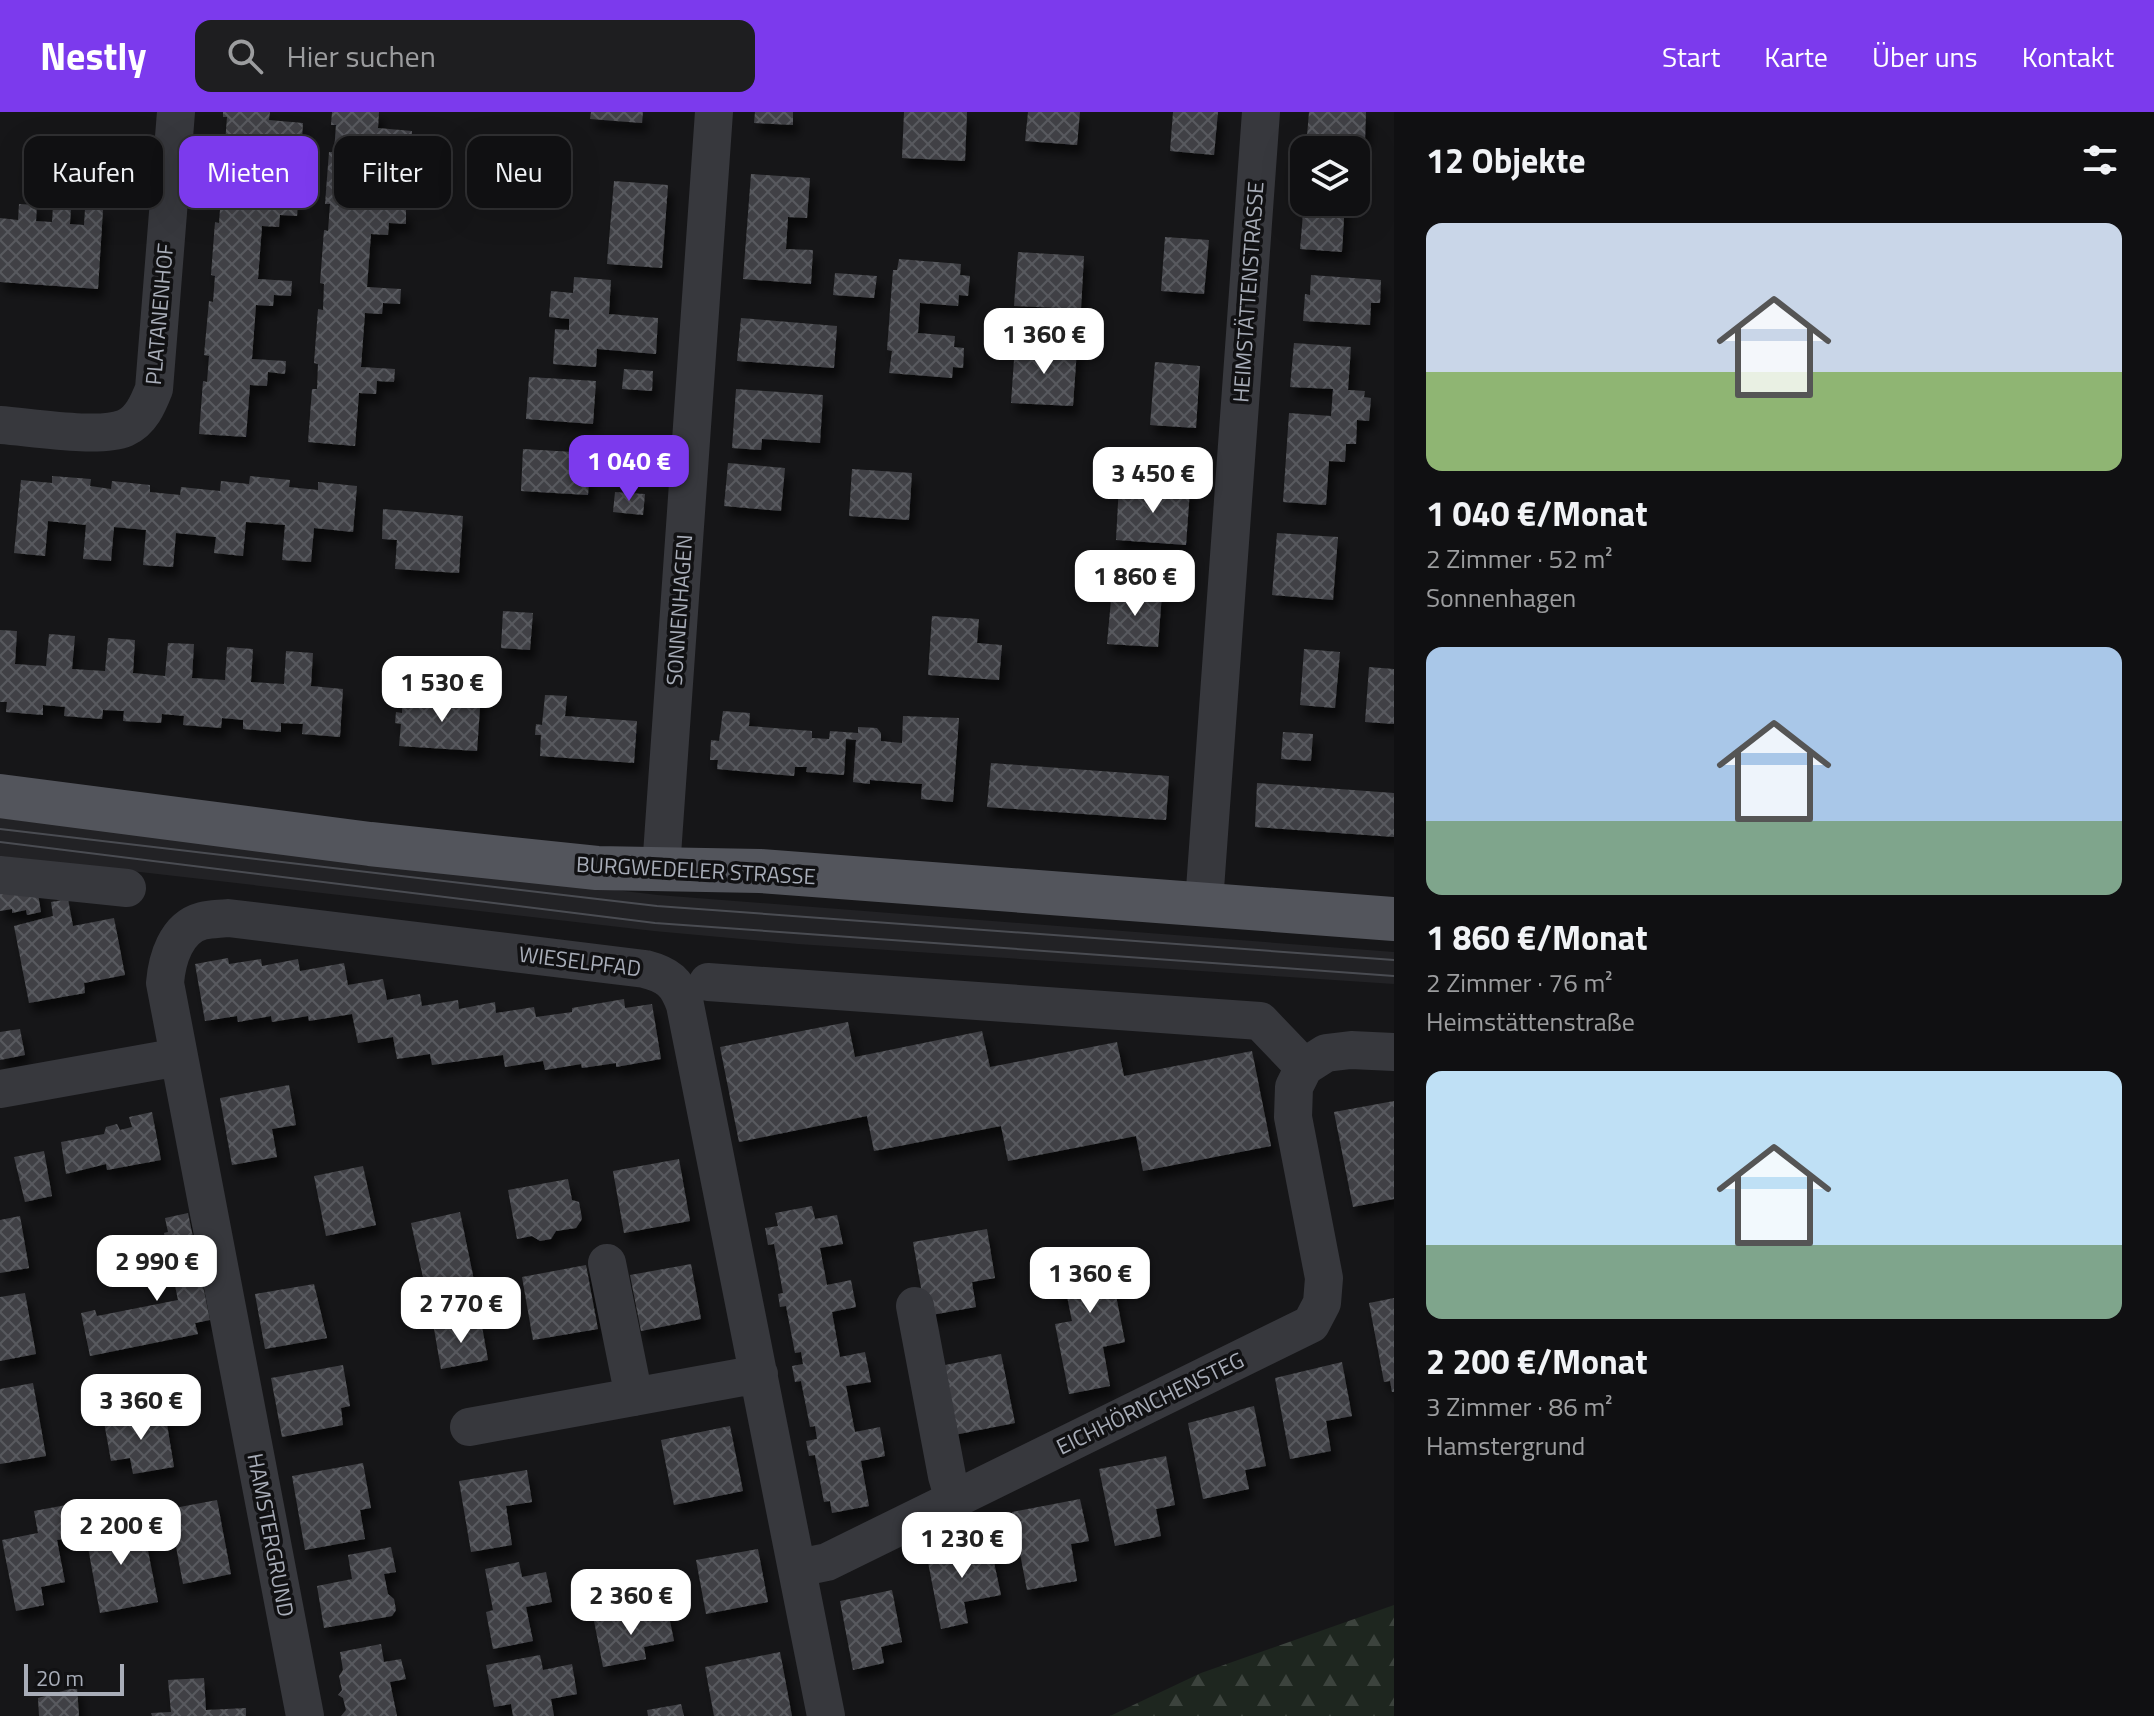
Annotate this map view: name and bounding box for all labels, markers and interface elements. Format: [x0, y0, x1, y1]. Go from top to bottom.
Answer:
search box [195, 20, 755, 92]
text: Nestly [40, 27, 147, 85]
text: Hier suchen [287, 33, 436, 79]
icon: search [223, 34, 267, 78]
text: Start [1662, 35, 1720, 78]
text: Karte [1764, 35, 1828, 78]
text: Über uns [1872, 35, 1978, 78]
text: Kontakt [2022, 35, 2114, 78]
text: 12 Objekte [1426, 134, 1586, 186]
chip: Kaufen [24, 136, 163, 208]
chip: Mieten [179, 136, 318, 208]
chip: Filter [334, 136, 451, 208]
chip: Neu [467, 136, 571, 208]
map controls [1290, 136, 1370, 216]
button: layers [1290, 136, 1370, 216]
icon: filters [2078, 138, 2122, 182]
street label: HEIMSTÄTTENSTRASSE [1223, 180, 1273, 404]
street label: PLATANENHOF [136, 242, 182, 386]
icon: home [1702, 275, 1846, 419]
pin: 1 360 € [970, 308, 1118, 376]
text: 1 360 € [1002, 314, 1086, 353]
pin: 1 040 € [555, 435, 703, 503]
text: 1 040 € [587, 441, 671, 480]
pin: 3 450 € [1079, 447, 1227, 515]
text: 3 450 € [1111, 453, 1195, 492]
text: 1 040 €/Monat [1426, 487, 1648, 539]
street label: SONNENHAGEN [657, 533, 701, 687]
text: 2 Zimmer · 52 m² [1426, 539, 1612, 578]
pin: 1 860 € [1061, 550, 1209, 618]
text: 1 860 € [1093, 556, 1177, 595]
text: Sonnenhagen [1426, 578, 1576, 617]
pin: 1 530 € [368, 656, 516, 724]
text: 1 530 € [400, 662, 484, 701]
icon: home [1702, 699, 1846, 843]
street label: BURGWEDELER STRASSE [575, 847, 817, 893]
text: 1 860 €/Monat [1426, 911, 1648, 963]
street label: WIESELPFAD [517, 937, 643, 985]
text: 2 Zimmer · 76 m² [1426, 963, 1612, 1002]
text: Heimstättenstraße [1426, 1002, 1635, 1041]
icon: home [1702, 1123, 1846, 1267]
pin: 2 990 € [83, 1235, 231, 1303]
text: 2 990 € [115, 1241, 199, 1280]
pin: 1 360 € [1016, 1247, 1164, 1315]
text: 1 360 € [1048, 1253, 1132, 1292]
pin: 2 770 € [387, 1277, 535, 1345]
text: 2 770 € [419, 1283, 503, 1322]
text: 2 200 €/Monat [1426, 1335, 1648, 1387]
street label: EICHHÖRNCHENSTEG [1050, 1343, 1250, 1463]
pin: 3 360 € [67, 1374, 215, 1442]
text: 3 360 € [99, 1380, 183, 1419]
text: 3 Zimmer · 86 m² [1426, 1387, 1612, 1426]
text: Hamstergrund [1426, 1426, 1585, 1465]
street label: HAMSTERGRUND [238, 1450, 304, 1620]
pin: 2 200 € [47, 1499, 195, 1567]
text: 2 200 € [79, 1505, 163, 1544]
pin: 1 230 € [888, 1512, 1036, 1580]
text: 1 230 € [920, 1518, 1004, 1557]
pin: 2 360 € [557, 1569, 705, 1637]
text: 2 360 € [589, 1575, 673, 1614]
scale bar [24, 1660, 124, 1696]
text: 20 m [36, 1661, 84, 1695]

